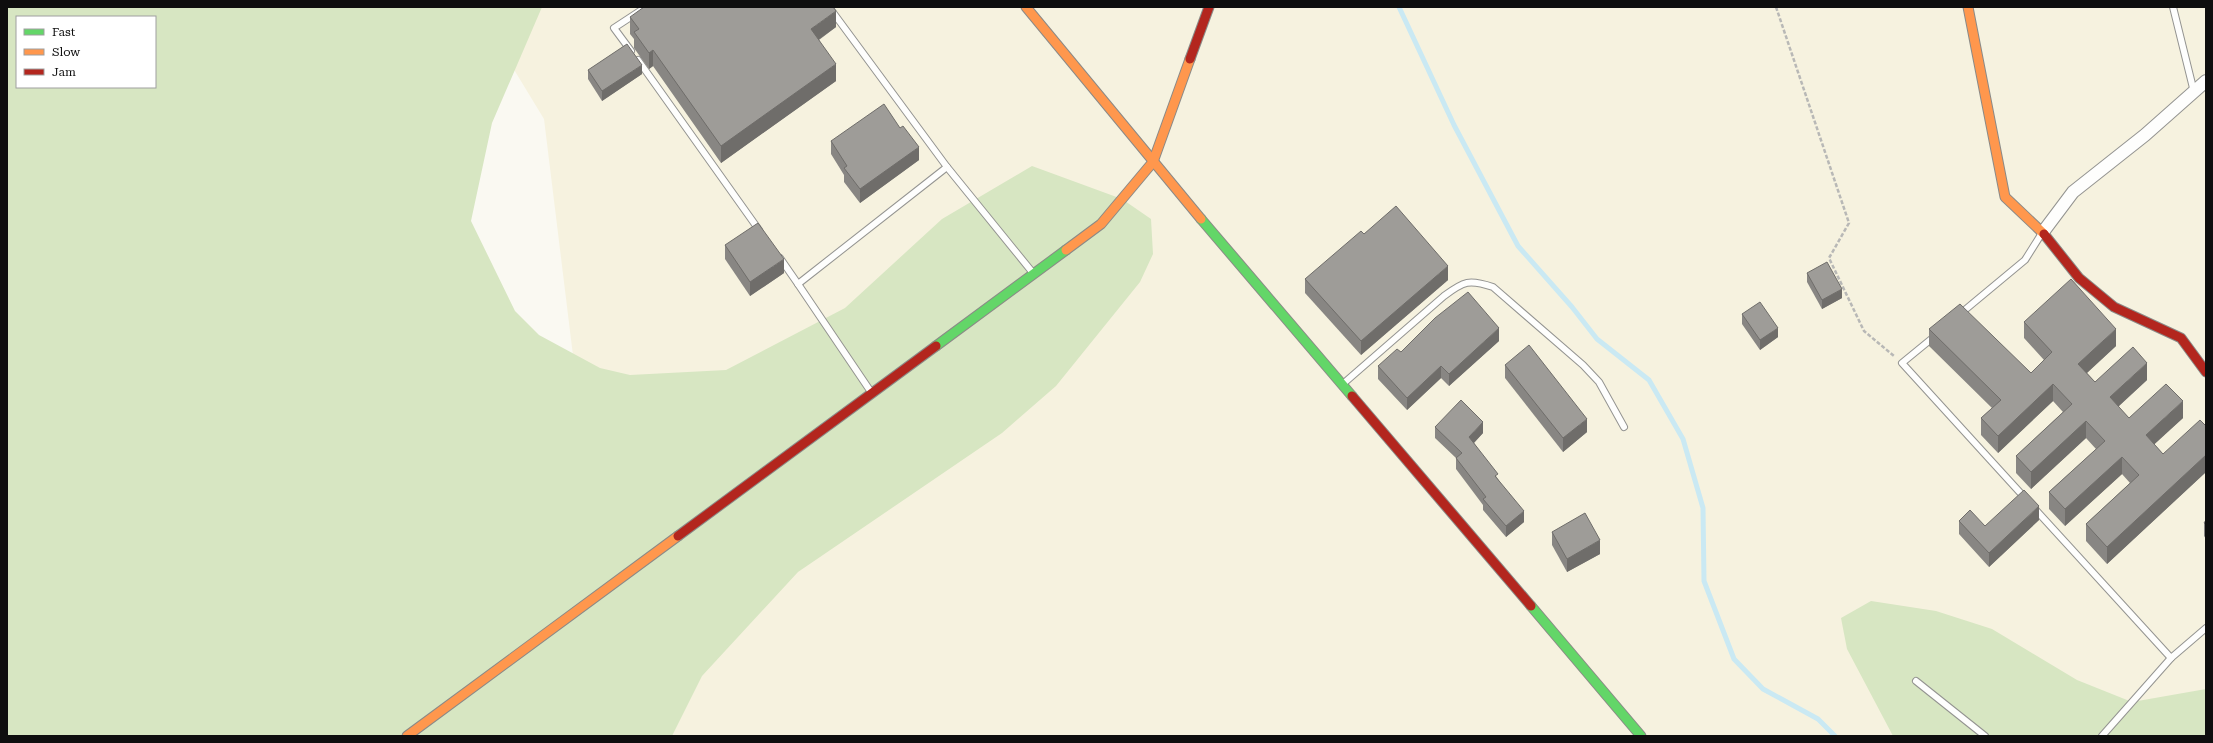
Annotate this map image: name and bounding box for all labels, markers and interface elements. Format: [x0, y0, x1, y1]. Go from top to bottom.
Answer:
legend [16, 16, 156, 88]
text: Fast [52, 25, 76, 39]
text: Slow [52, 45, 80, 59]
text: Jam [52, 65, 76, 79]

